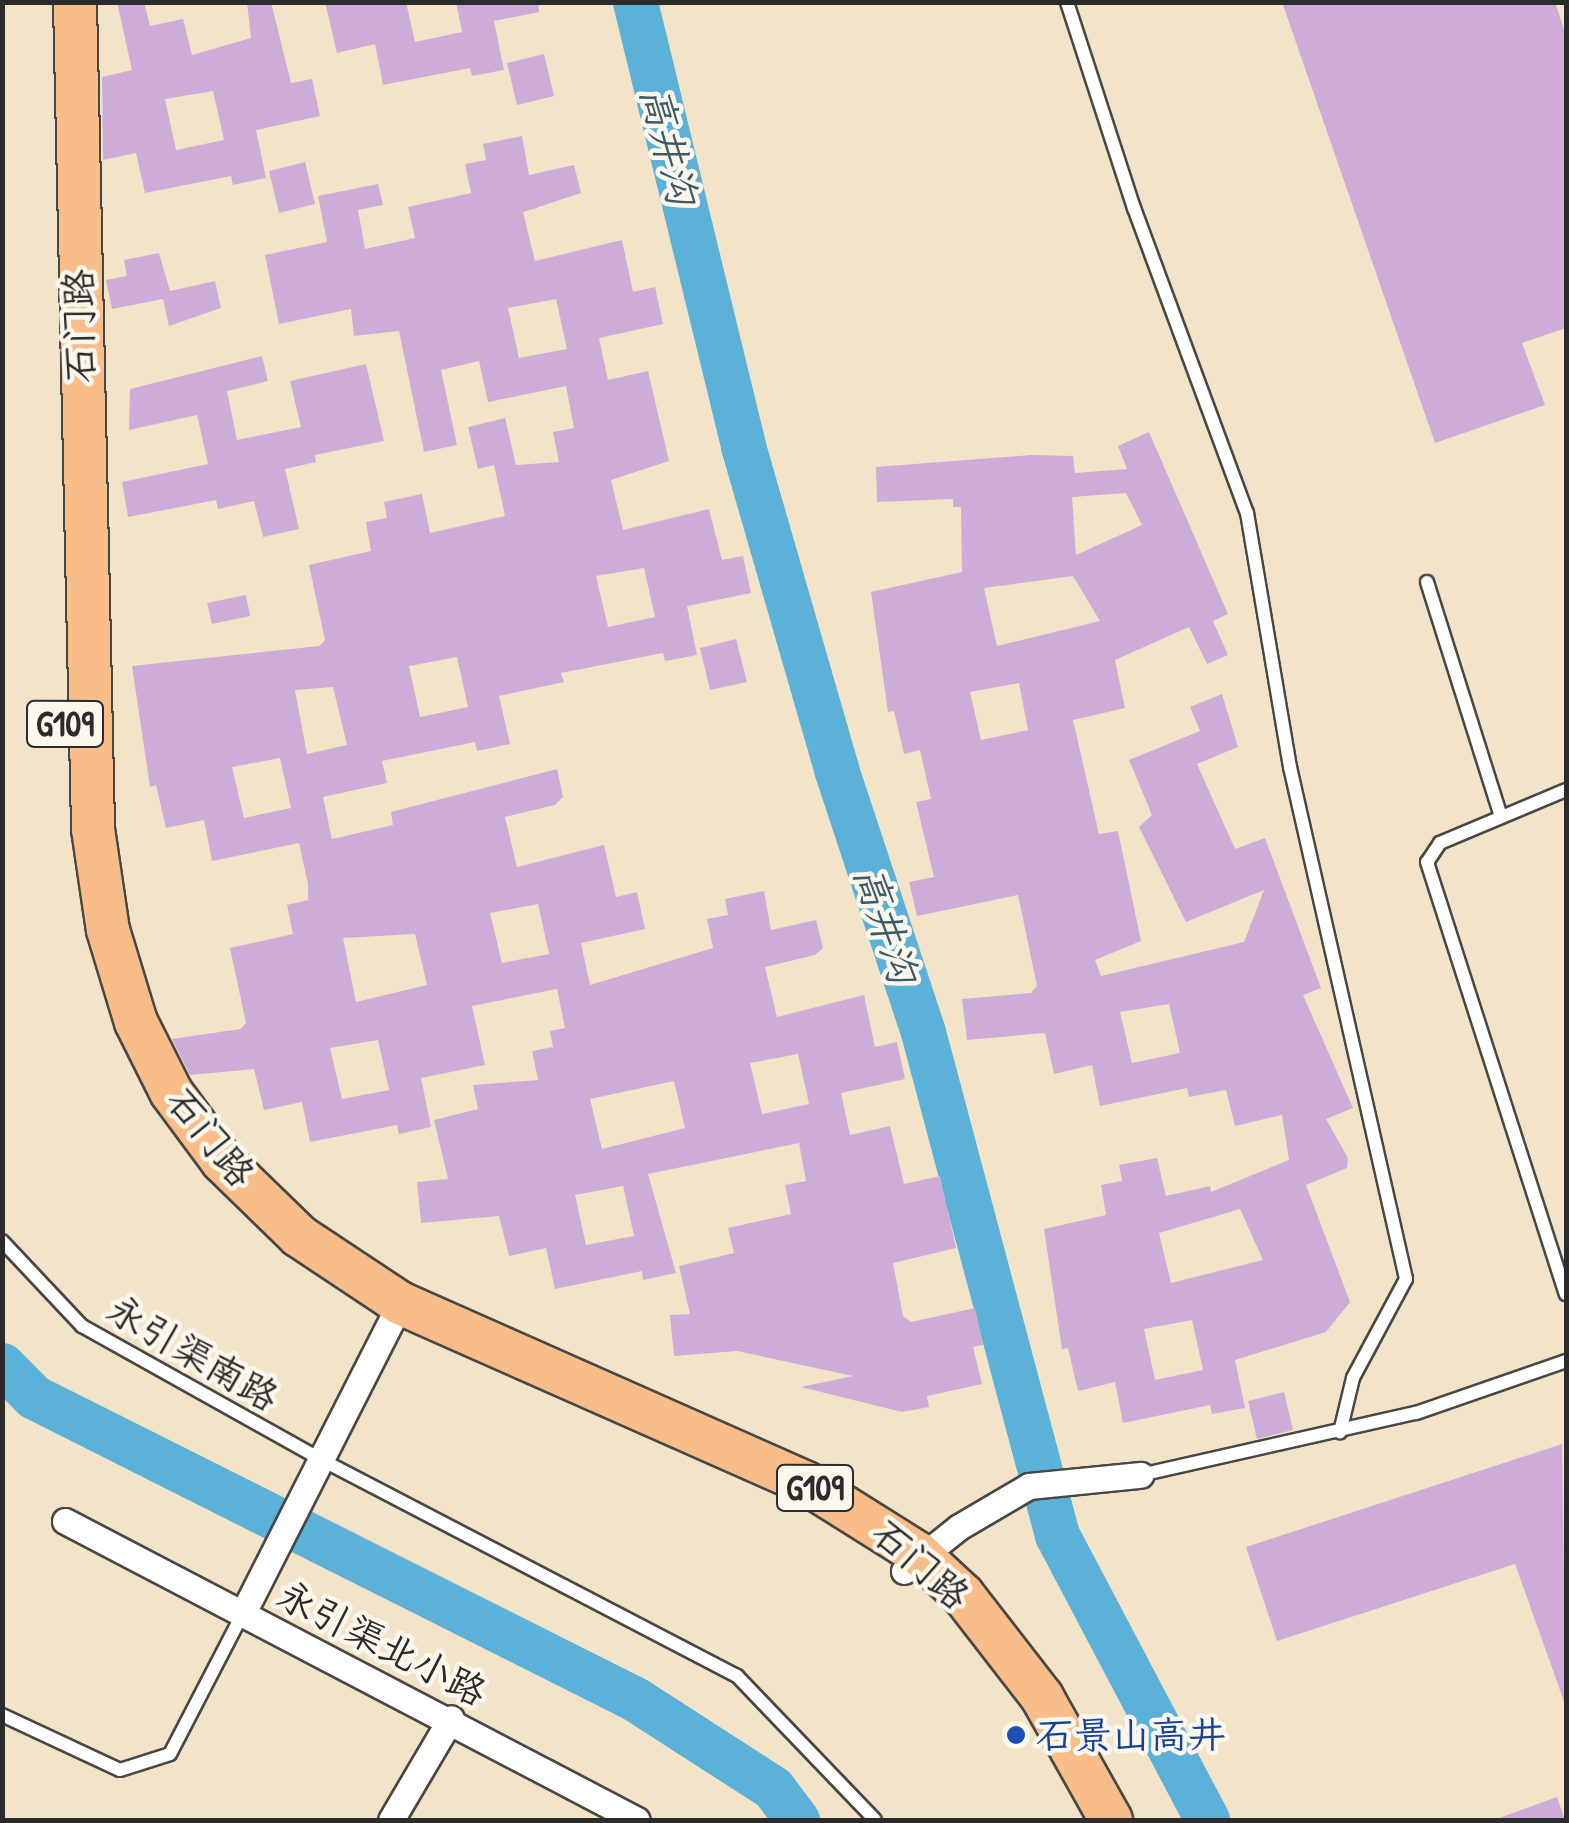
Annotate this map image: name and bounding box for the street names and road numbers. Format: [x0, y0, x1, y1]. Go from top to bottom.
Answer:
street label: 石门路 [55, 269, 103, 383]
road number: G109 [25, 694, 105, 754]
street label: 石门路 [157, 1078, 265, 1196]
street label: 永引渠南路 [99, 1286, 287, 1420]
road number: G109 [775, 1458, 855, 1518]
street label: 石门路 [863, 1509, 979, 1619]
street label: 永引渠北小路 [270, 1571, 494, 1715]

